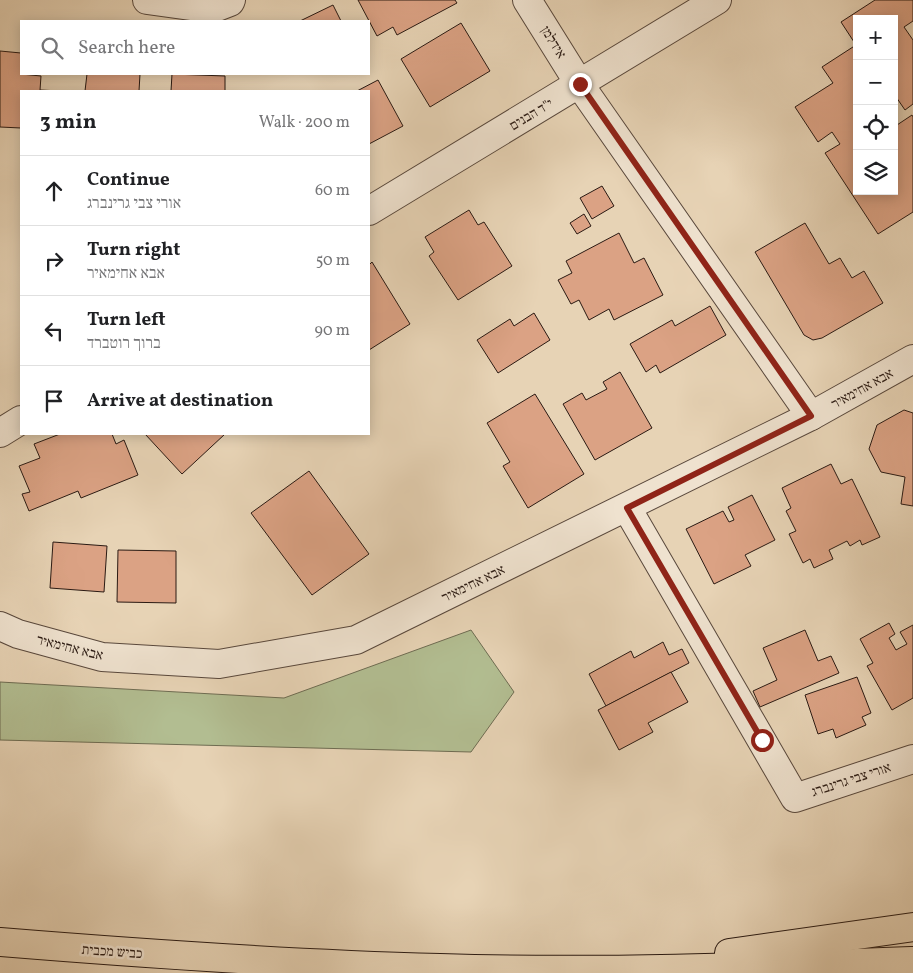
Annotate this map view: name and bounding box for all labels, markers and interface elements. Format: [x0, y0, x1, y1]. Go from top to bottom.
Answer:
map controls [853, 15, 898, 195]
button: + [853, 15, 898, 60]
search box [20, 20, 370, 75]
street label: אידלמן [535, 23, 570, 63]
icon: search [38, 34, 66, 62]
text: Search here [78, 35, 175, 61]
button: − [853, 60, 898, 105]
route end [569, 73, 592, 96]
street label: י"ד הבנים [506, 95, 557, 136]
button: locate [853, 105, 898, 150]
text: 3 min [40, 108, 96, 137]
text: Walk · 200 m [259, 112, 350, 134]
button: layers [853, 150, 898, 195]
text: Continue [87, 167, 170, 193]
icon: ahead [40, 177, 68, 205]
text: 60 m [315, 180, 350, 202]
text: אורי צבי גרינברג [87, 193, 181, 215]
text: Turn right [87, 237, 180, 263]
icon: right [40, 247, 68, 275]
text: 50 m [316, 250, 350, 272]
text: אבא אחימאיר [87, 263, 165, 285]
text: Turn left [87, 307, 166, 333]
icon: left [40, 317, 68, 345]
text: 90 m [314, 320, 350, 342]
text: ברוך רוטברד [87, 333, 161, 355]
street label: אבא אחימאיר [828, 364, 897, 414]
icon: arrive [40, 387, 68, 415]
text: Arrive at destination [87, 388, 273, 414]
street label: אבא אחימאיר [439, 561, 509, 608]
street label: אבא אחימאיר [34, 631, 105, 666]
route start [751, 729, 774, 752]
street label: אורי צבי גרינברג [809, 759, 894, 802]
street label: כביש מכבית [81, 941, 143, 964]

